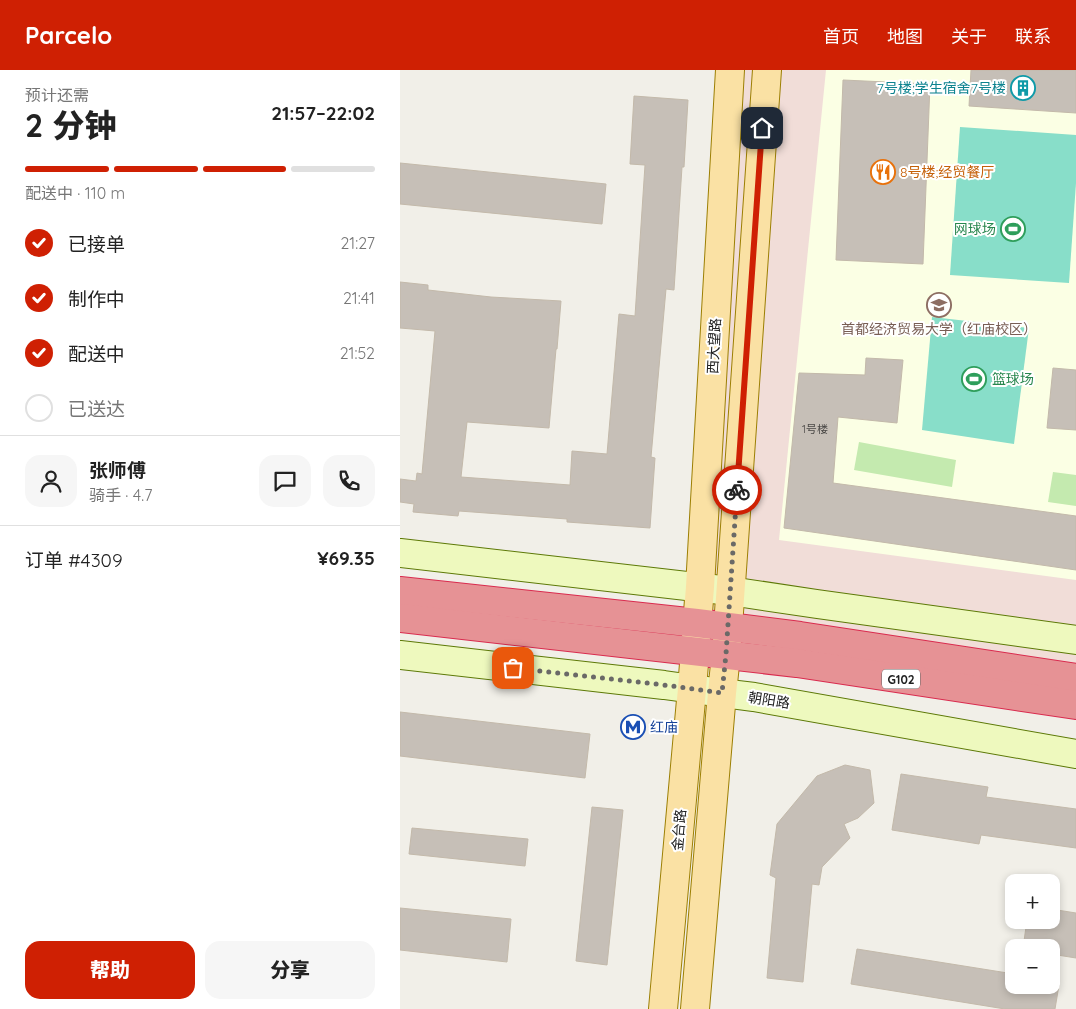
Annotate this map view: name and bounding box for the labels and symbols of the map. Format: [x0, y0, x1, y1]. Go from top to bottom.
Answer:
building icon: 7号楼;学生宿舍7号楼 [1010, 75, 1036, 101]
place label: 7号楼;学生宿舍7号楼 [877, 79, 1006, 97]
pin [741, 107, 783, 149]
restaurant icon: 8号楼;经贸餐厅 [870, 159, 896, 185]
place label: 8号楼;经贸餐厅 [900, 163, 994, 181]
sports icon: 网球场 [1000, 216, 1026, 242]
place label: 网球场 [954, 220, 996, 238]
school or university icon: 首都经济贸易大学（红庙校区） [926, 292, 952, 318]
street label: 西大望路 [704, 318, 724, 374]
place label: 首都经济贸易大学（红庙校区） [841, 320, 1037, 338]
sports icon: 篮球场 [961, 366, 987, 392]
place label: 篮球场 [992, 370, 1034, 388]
house number: 1号楼 [802, 422, 828, 436]
courier [712, 465, 762, 515]
pin [492, 647, 534, 689]
road number: G102 [882, 670, 920, 688]
street label: 朝阳路 [747, 688, 791, 712]
metro station icon: 红庙 [620, 714, 646, 740]
place label: 红庙 [650, 718, 678, 736]
street label: 金台路 [668, 808, 690, 852]

